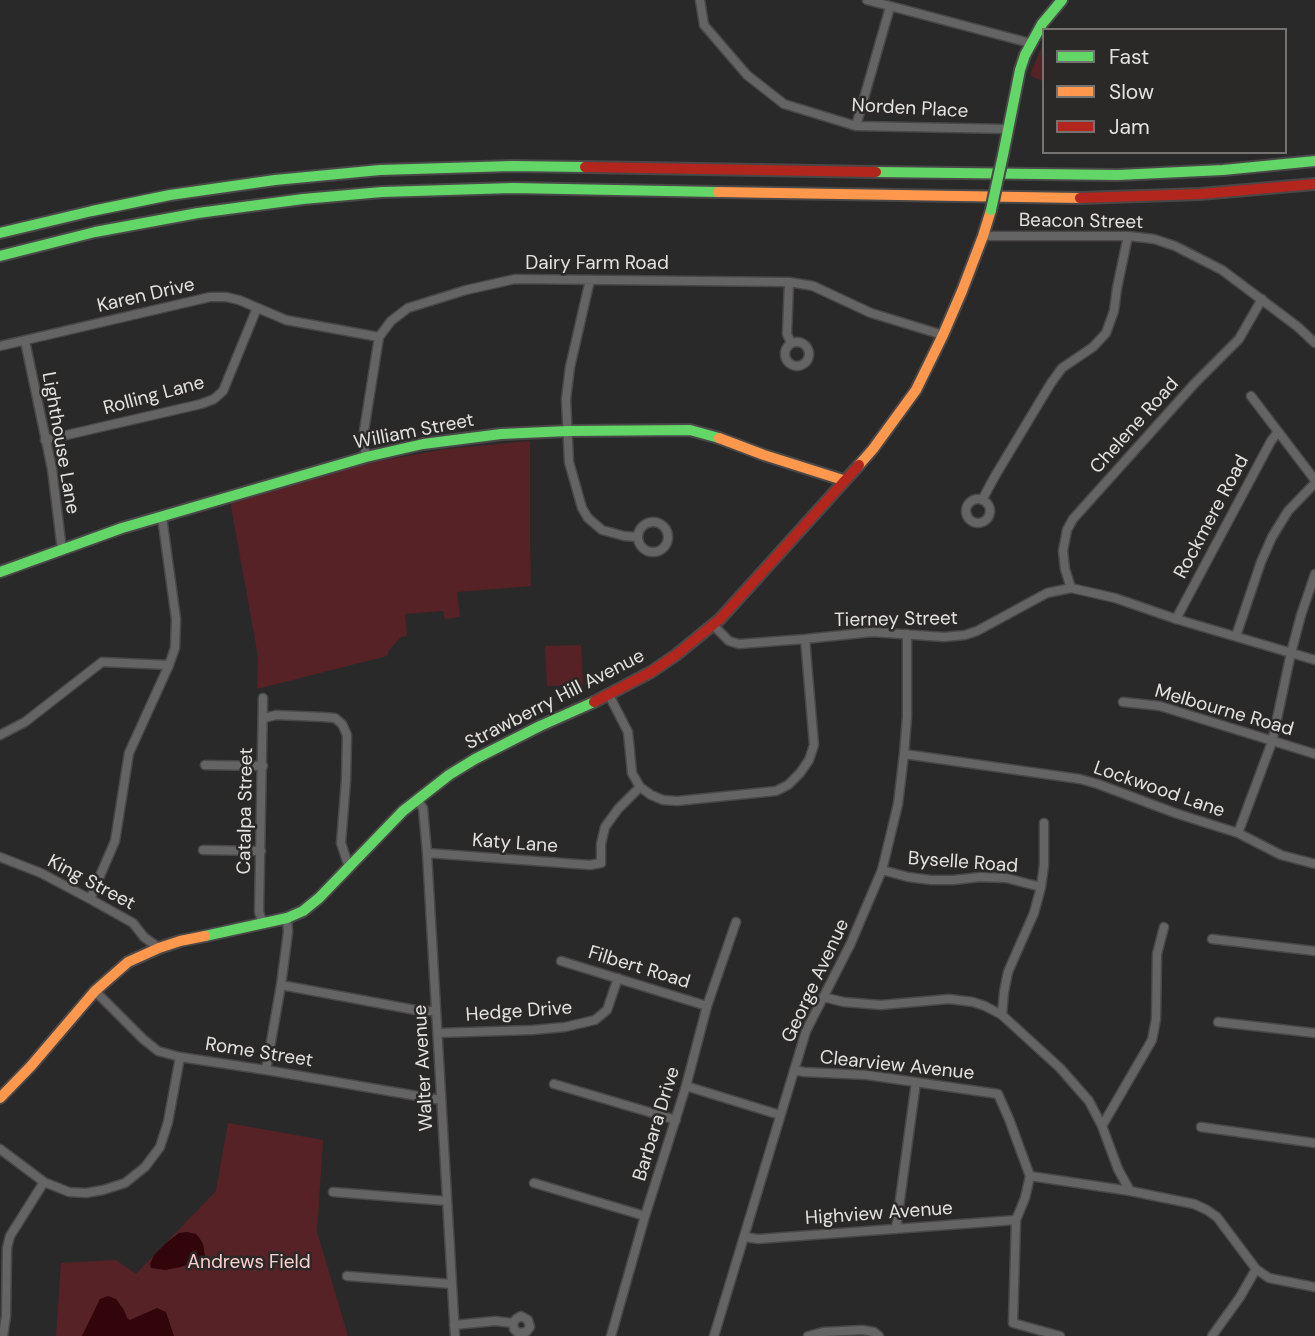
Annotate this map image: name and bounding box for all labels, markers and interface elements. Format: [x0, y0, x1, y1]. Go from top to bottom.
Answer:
legend [1042, 28, 1287, 154]
text: Fast [1109, 43, 1149, 71]
text: Slow [1109, 78, 1154, 106]
street label: Norden Place [851, 95, 969, 123]
text: Jam [1109, 113, 1150, 141]
street label: Beacon Street [1019, 210, 1143, 234]
street label: Dairy Farm Road [525, 253, 669, 275]
street label: Karen Drive [95, 274, 197, 318]
street label: Lighthouse Lane [36, 370, 84, 516]
street label: Rolling Lane [101, 372, 207, 420]
street label: Chelene Road [1086, 373, 1184, 479]
street label: William Street [352, 409, 476, 455]
street label: Rockmere Road [1170, 451, 1254, 583]
street label: Tierney Street [834, 608, 958, 632]
street label: Strawberry Hill Avenue [462, 645, 648, 755]
street label: Melbourne Road [1152, 680, 1296, 742]
street label: Catalpa Street [233, 747, 259, 875]
street label: Lockwood Lane [1091, 757, 1227, 823]
street label: Katy Lane [471, 830, 559, 858]
street label: Byselle Road [907, 848, 1019, 878]
street label: King Street [43, 850, 139, 916]
street label: George Avenue [777, 916, 855, 1046]
street label: Filbert Road [585, 942, 693, 994]
street label: Hedge Drive [465, 997, 573, 1027]
street label: Walter Avenue [409, 1004, 439, 1132]
street label: Rome Street [204, 1033, 314, 1073]
street label: Clearview Avenue [819, 1047, 975, 1085]
street label: Barbara Drive [629, 1064, 685, 1184]
street label: Highview Avenue [804, 1197, 954, 1231]
park label: Andrews Field [187, 1252, 311, 1274]

